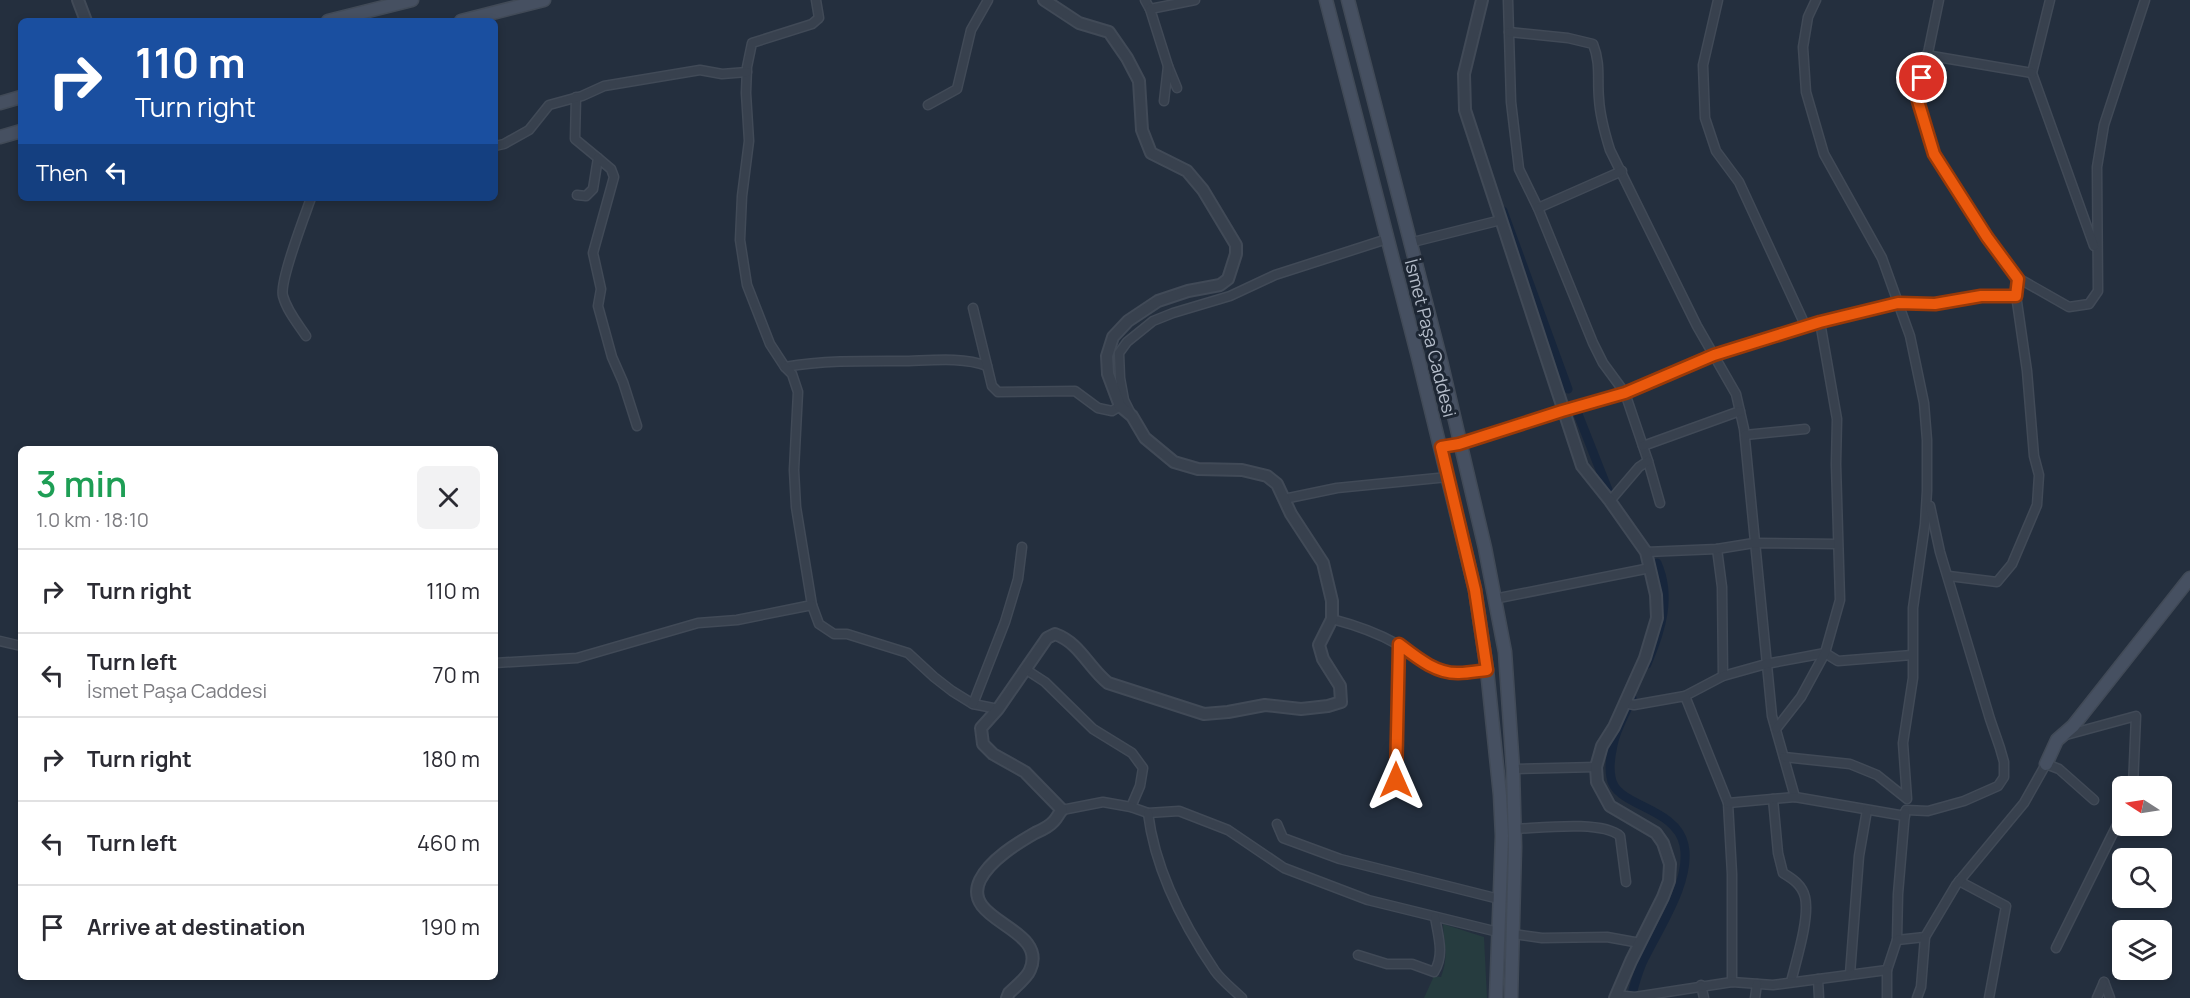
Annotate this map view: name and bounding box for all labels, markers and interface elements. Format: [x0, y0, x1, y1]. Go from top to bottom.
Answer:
text: 110 m [135, 33, 246, 91]
icon: right [36, 42, 114, 120]
pin [1896, 52, 1947, 103]
icon: arrive [1905, 61, 1938, 94]
text: Turn right [135, 88, 256, 125]
icon: left [100, 156, 133, 189]
text: Then [36, 158, 88, 188]
street label: İsmet Paşa Caddesi [1400, 256, 1462, 420]
text: 3 min [36, 459, 127, 508]
button: close [417, 466, 480, 529]
text: 1.0 km · 18:10 [36, 506, 149, 533]
icon: right [36, 575, 69, 608]
text: Turn right [87, 576, 192, 606]
text: 110 m [426, 576, 480, 606]
text: Turn left [87, 647, 177, 677]
icon: left [36, 659, 69, 692]
text: 70 m [432, 660, 480, 690]
text: İsmet Paşa Caddesi [87, 677, 267, 704]
icon: right [36, 743, 69, 776]
text: Turn right [87, 744, 192, 774]
text: 180 m [422, 744, 480, 774]
position arrow [1364, 748, 1428, 812]
north arrow [2112, 776, 2172, 836]
map controls [2112, 776, 2172, 980]
icon: left [36, 827, 69, 860]
text: Turn left [87, 828, 177, 858]
text: 460 m [417, 828, 480, 858]
button: search [2112, 848, 2172, 908]
icon: arrive [36, 911, 69, 944]
text: Arrive at destination [87, 912, 305, 942]
text: 190 m [421, 912, 480, 942]
button: layers [2112, 920, 2172, 980]

